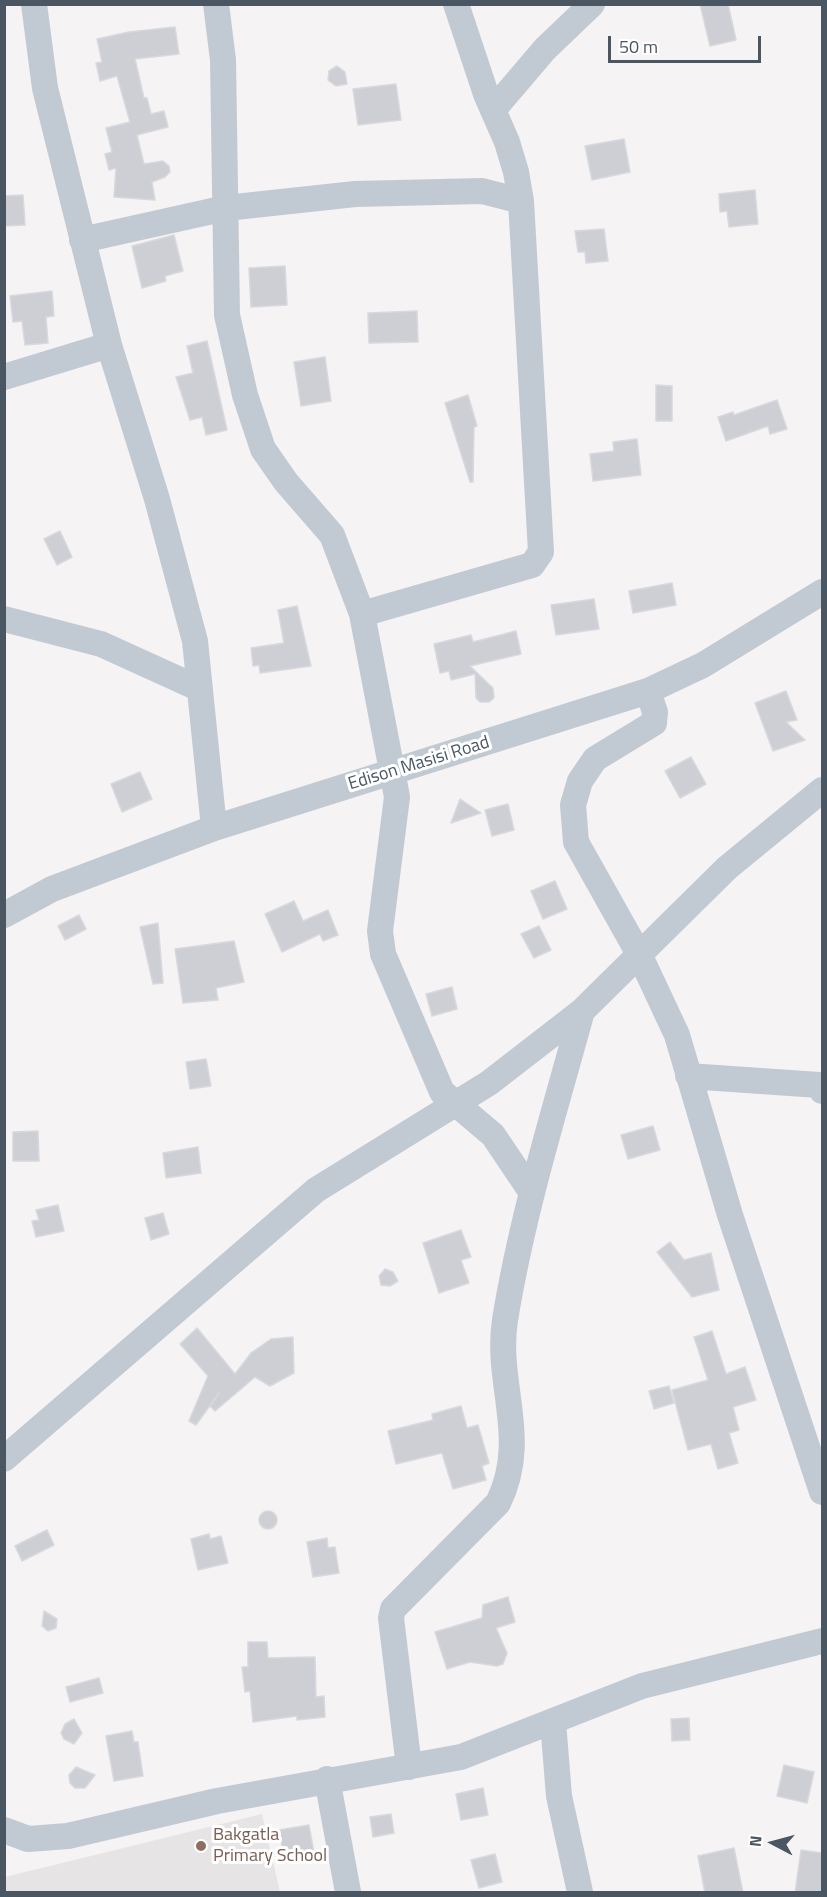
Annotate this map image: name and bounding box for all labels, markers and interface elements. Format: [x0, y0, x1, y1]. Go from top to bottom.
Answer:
scale bar [611, 24, 764, 62]
text: 50 m [619, 33, 658, 60]
street label: Edison Masisi Road [346, 732, 492, 796]
north arrow [743, 1813, 803, 1873]
place label: Bakgatla Primary School [213, 1825, 327, 1868]
text: N [743, 1834, 768, 1848]
marker: Bakgatla Primary School [194, 1839, 208, 1853]

